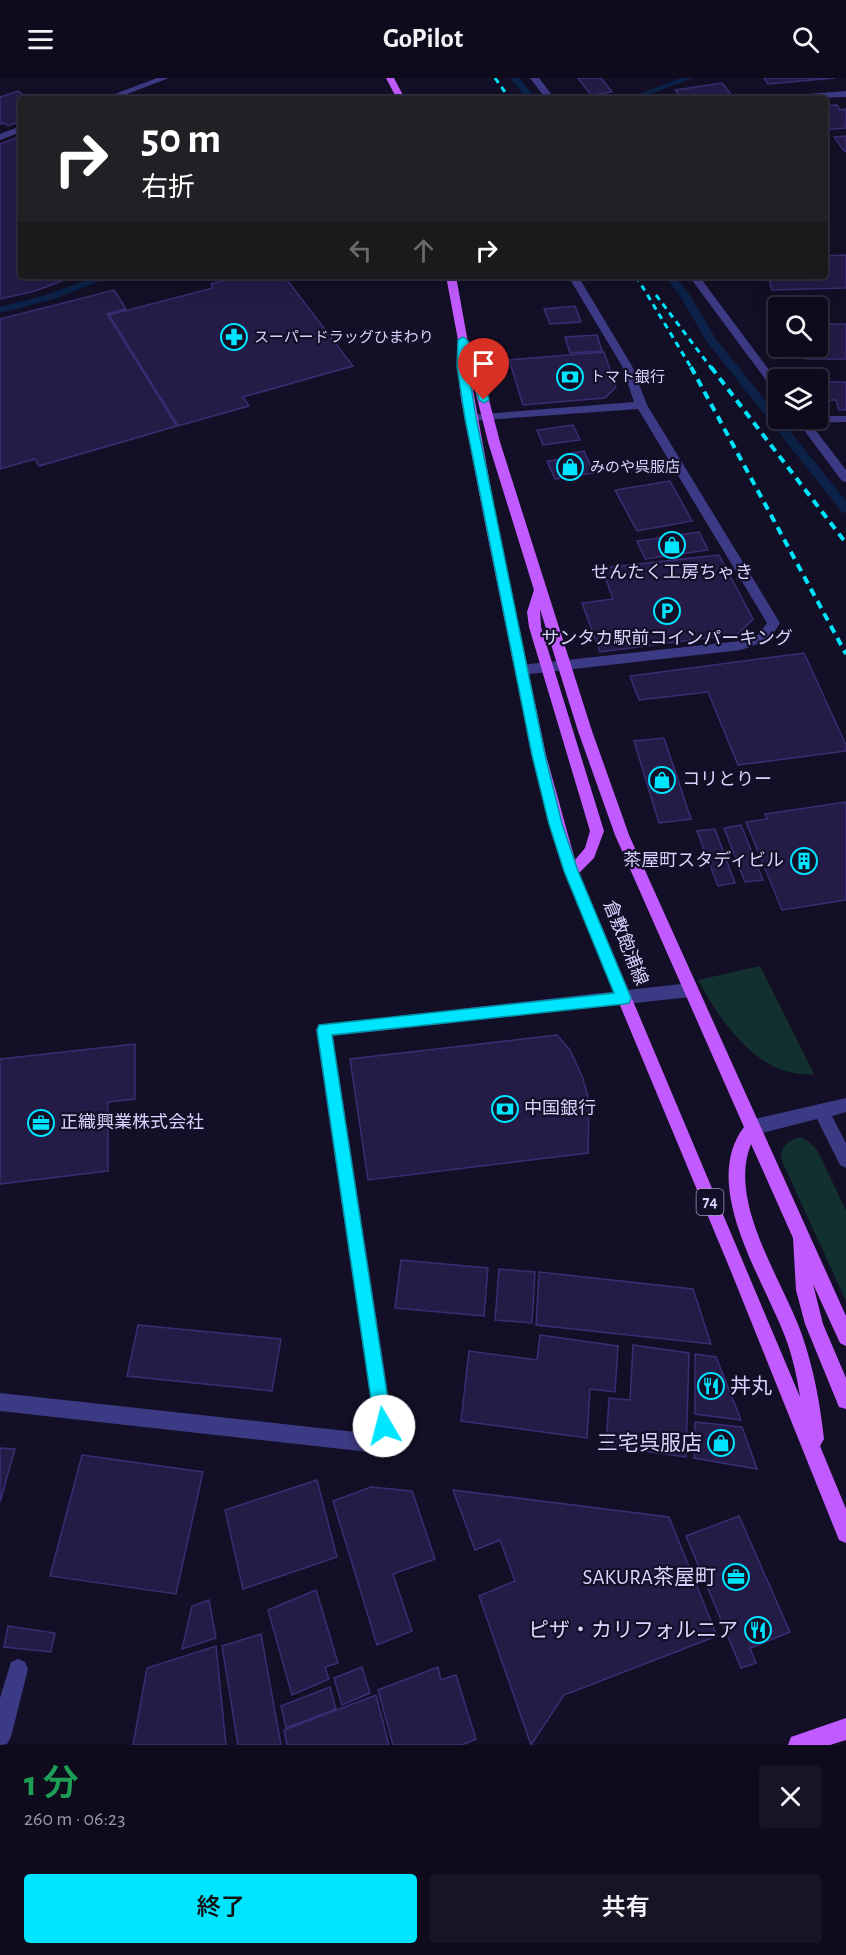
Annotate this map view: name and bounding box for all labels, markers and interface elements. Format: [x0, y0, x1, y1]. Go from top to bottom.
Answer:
icon: menu [24, 23, 57, 56]
icon: search [789, 23, 822, 56]
text: GoPilot [383, 25, 463, 52]
text: 50 m [141, 118, 221, 160]
icon: right [42, 120, 120, 198]
text: 右折 [141, 174, 195, 201]
icon: left [344, 234, 377, 267]
icon: ahead [407, 234, 440, 267]
icon: right [470, 234, 503, 267]
map controls [768, 297, 828, 429]
button: search [768, 297, 828, 357]
pharmacy icon: スーパードラッグひまわり [219, 322, 249, 352]
place label: スーパードラッグひまわり [254, 329, 434, 345]
pin [458, 338, 509, 400]
icon: arrive [467, 347, 500, 380]
bank icon: トマト銀行 [555, 362, 585, 392]
place label: トマト銀行 [590, 369, 665, 385]
button: layers [768, 369, 828, 429]
shop icon: みのや呉服店 [555, 452, 585, 482]
place label: みのや呉服店 [590, 459, 680, 475]
shop icon: せんたく工房ちゃき [657, 530, 687, 560]
place label: せんたく工房ちゃき [591, 563, 753, 582]
parking icon: サンタカ駅前コインパーキング [652, 596, 682, 626]
place label: サンタカ駅前コインパーキング [541, 628, 793, 648]
shop icon: コリとりー [647, 765, 677, 795]
place label: コリとりー [682, 770, 772, 789]
building icon: 茶屋町スタディビル [789, 846, 819, 876]
place label: 茶屋町スタディビル [623, 850, 784, 870]
street label: 倉敷飽浦線 [600, 897, 652, 988]
bank icon: 中国銀行 [490, 1094, 520, 1124]
place label: 中国銀行 [524, 1098, 596, 1118]
office icon: 正織興業株式会社 [26, 1108, 56, 1138]
place label: 正織興業株式会社 [60, 1113, 204, 1132]
road number: 74 [696, 1189, 724, 1215]
restaurant icon: 丼丸 [696, 1371, 726, 1401]
place label: 丼丸 [730, 1375, 772, 1397]
position arrow [352, 1394, 416, 1458]
shop icon: 三宅呉服店 [706, 1428, 736, 1458]
place label: 三宅呉服店 [597, 1432, 702, 1454]
office icon: SAKURA茶屋町 [721, 1562, 751, 1592]
place label: SAKURA茶屋町 [583, 1566, 716, 1588]
restaurant icon: ピザ・カリフォルニア [743, 1615, 773, 1645]
place label: ピザ・カリフォルニア [528, 1619, 738, 1641]
button: close [759, 1765, 822, 1828]
text: 1 分 [24, 1766, 78, 1802]
text: 260 m · 06:23 [24, 1809, 125, 1829]
button: 終了 [24, 1874, 417, 1943]
button: 共有 [429, 1874, 822, 1943]

